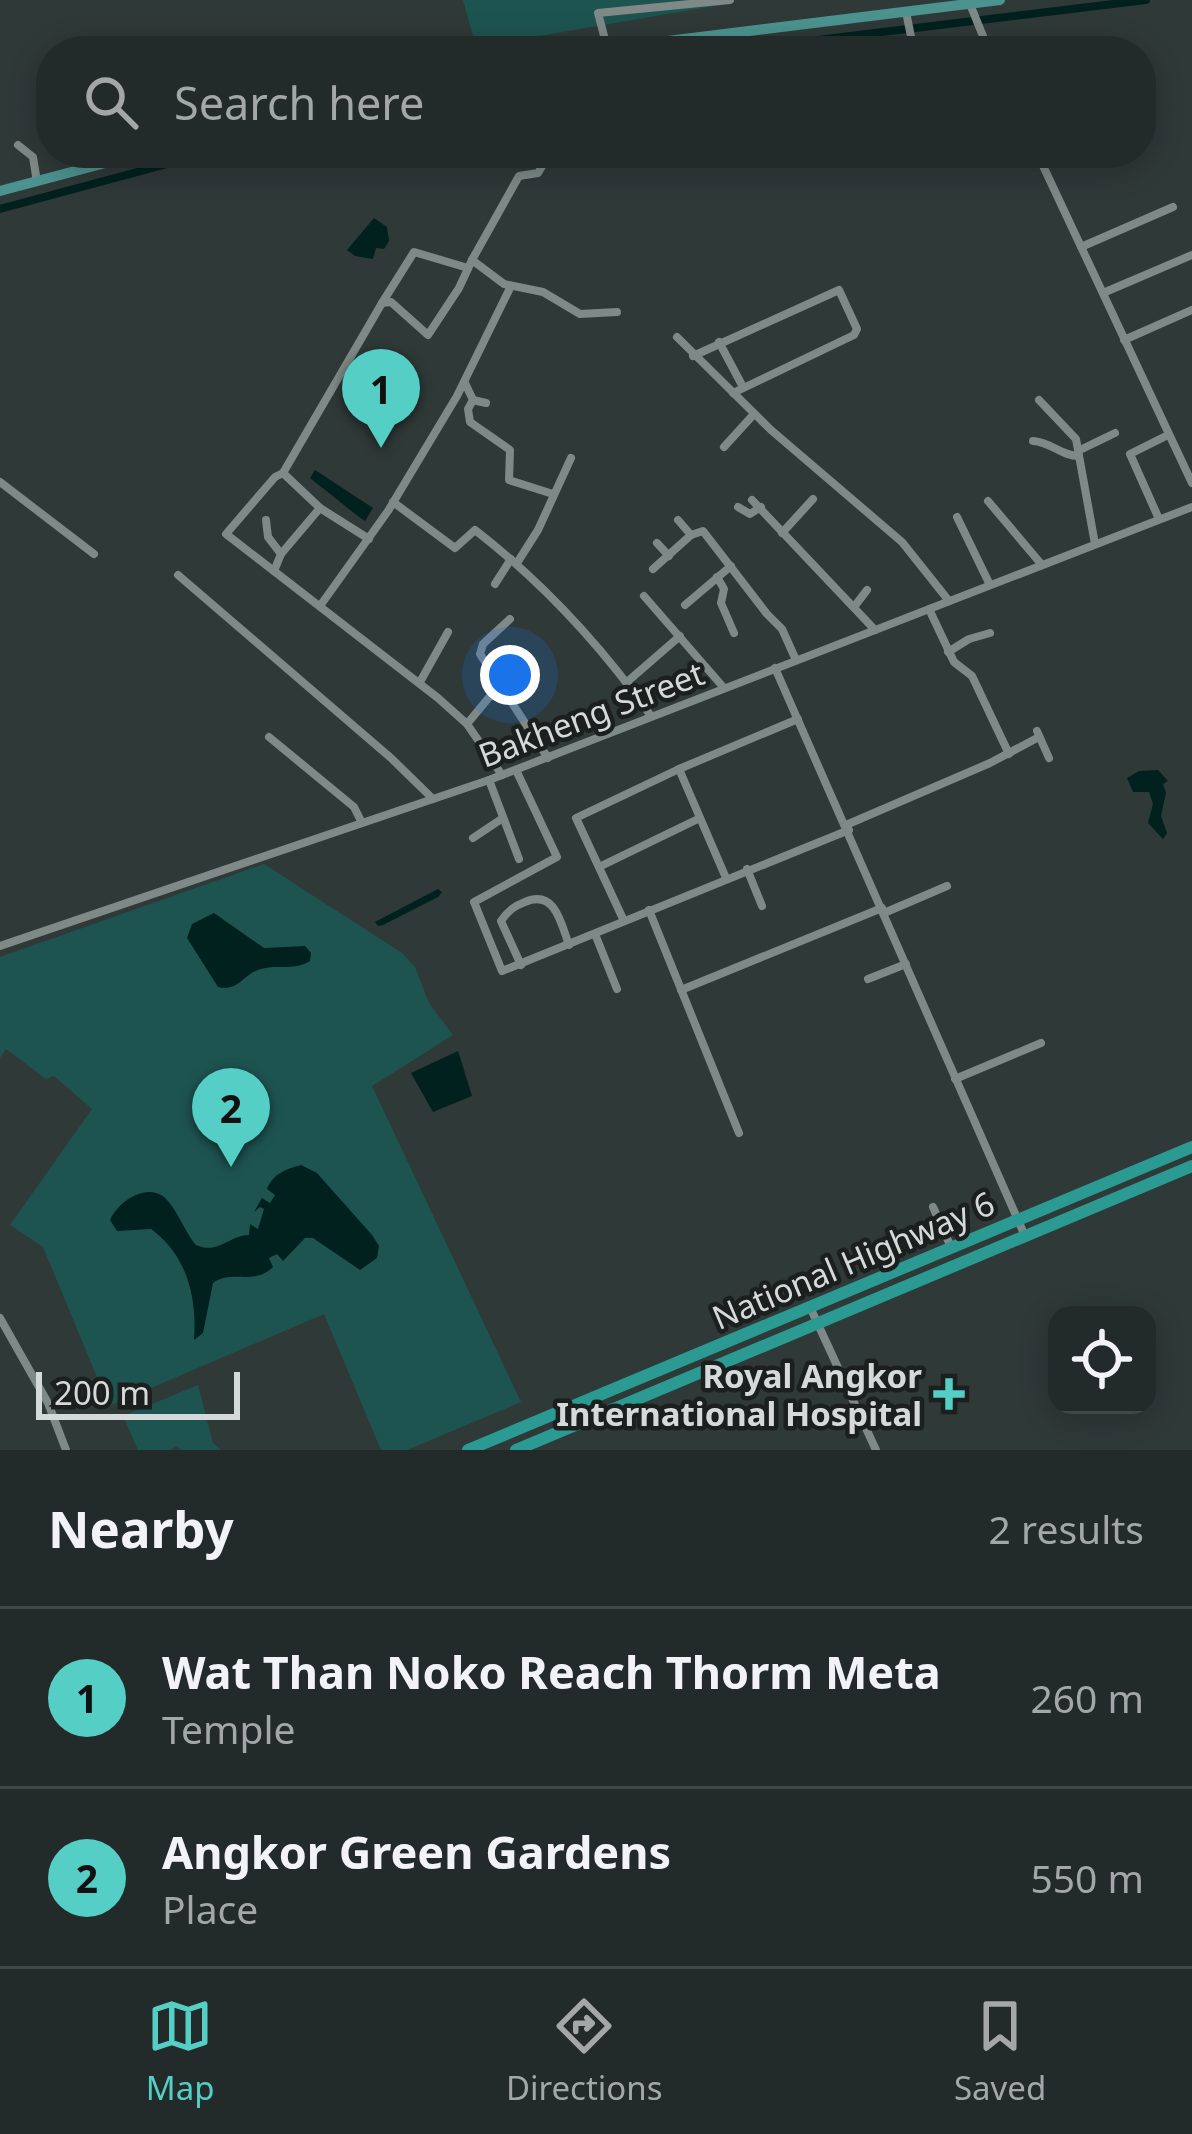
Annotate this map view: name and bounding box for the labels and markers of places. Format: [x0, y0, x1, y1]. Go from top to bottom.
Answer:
pin: 1 [342, 349, 420, 448]
pin: 2 [192, 1068, 270, 1167]
place label: Royal Angkor International Hospital [556, 1353, 922, 1436]
marker: Royal Angkor International Hospital [933, 1378, 965, 1410]

